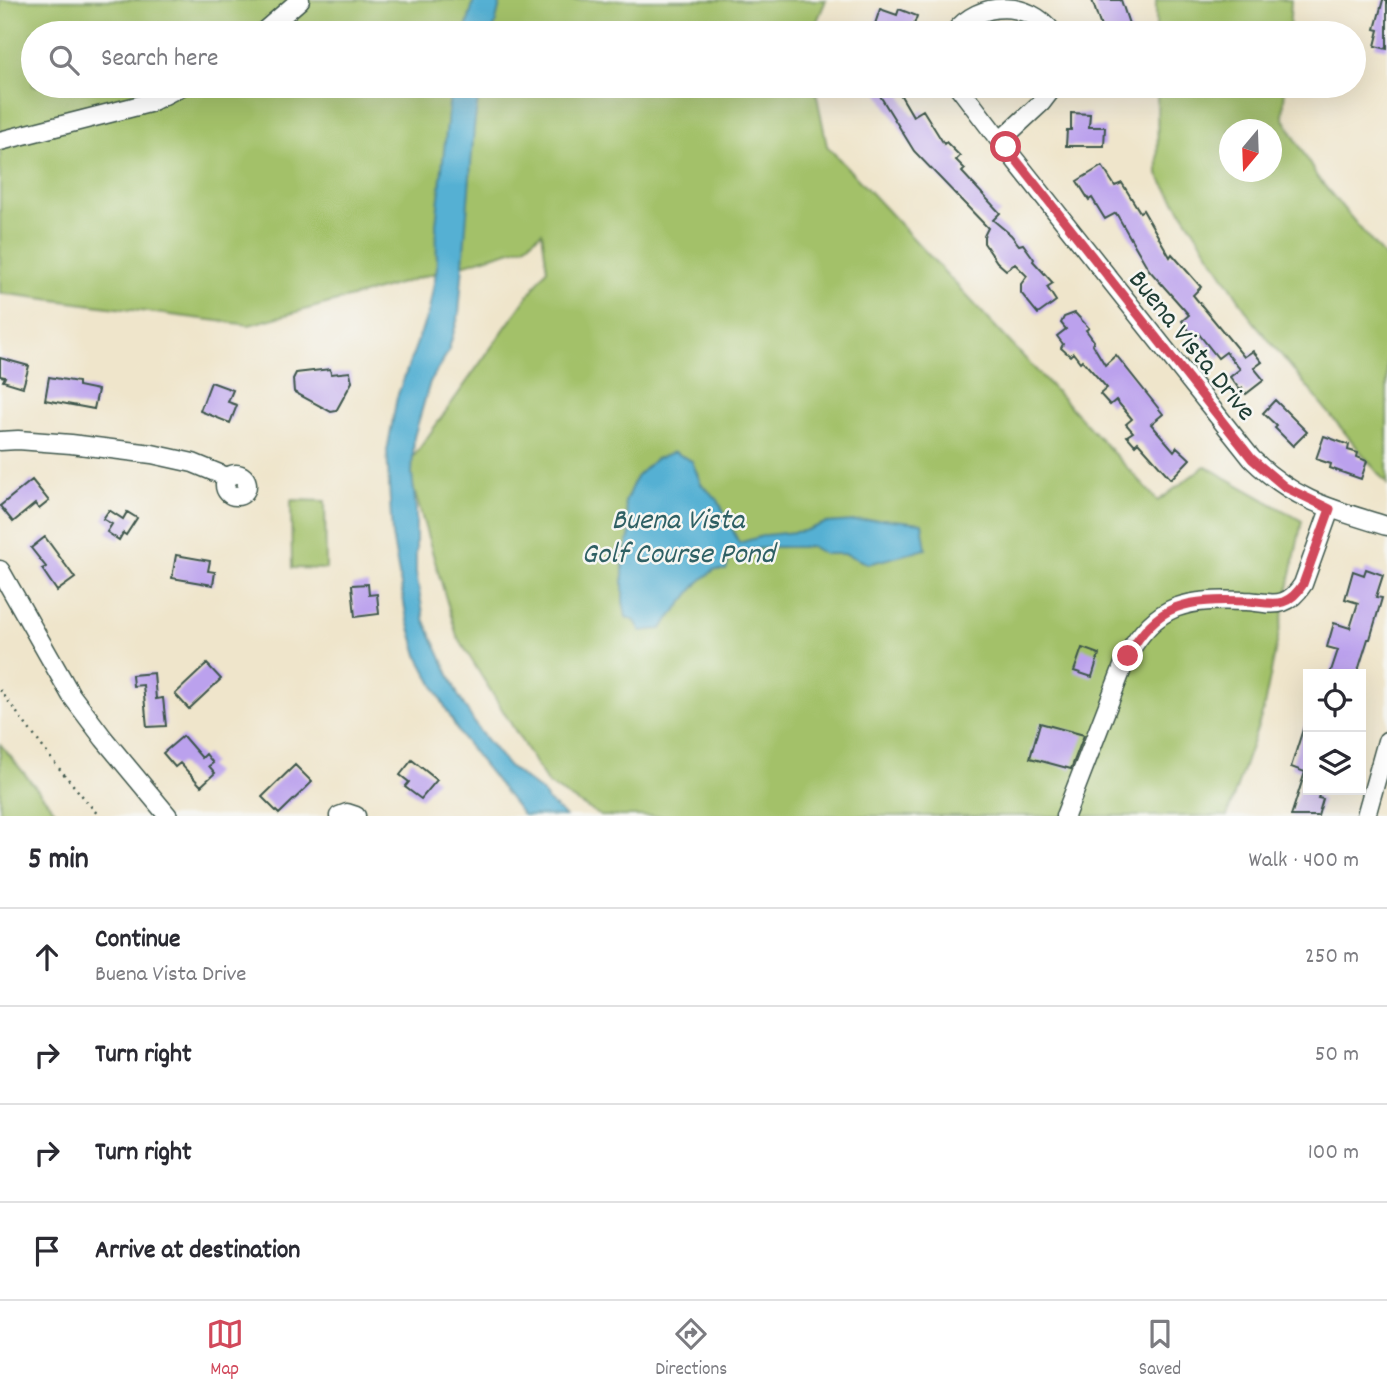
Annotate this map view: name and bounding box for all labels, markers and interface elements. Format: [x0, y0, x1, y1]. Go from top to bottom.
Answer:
search box [21, 21, 1366, 98]
icon: search [45, 41, 83, 79]
text: Search here [101, 41, 219, 78]
north arrow [1219, 119, 1282, 182]
route start [990, 131, 1021, 162]
street label: Buena Vista Drive [1117, 263, 1264, 431]
water label: Buena Vista Golf Course Pond [582, 501, 778, 578]
route end [1112, 640, 1143, 671]
map controls [1303, 669, 1366, 795]
button: locate [1303, 669, 1366, 732]
button: layers [1303, 732, 1366, 795]
text: 5 min [28, 840, 89, 883]
text: Walk · 400 m [1249, 845, 1359, 878]
text: Continue [95, 922, 180, 959]
icon: ahead [28, 938, 66, 976]
text: 250 m [1305, 941, 1359, 974]
text: Buena Vista Drive [95, 959, 246, 992]
icon: right [28, 1036, 66, 1074]
text: Turn right [95, 1037, 192, 1074]
text: 50 m [1315, 1039, 1359, 1072]
icon: right [28, 1134, 66, 1172]
text: Turn right [95, 1135, 192, 1172]
text: 100 m [1308, 1137, 1359, 1170]
icon: arrive [28, 1232, 66, 1270]
text: Arrive at destination [95, 1233, 300, 1270]
tab: Map [206, 1315, 244, 1384]
tab: Directions [655, 1315, 727, 1384]
tab: Saved [1139, 1315, 1181, 1384]

